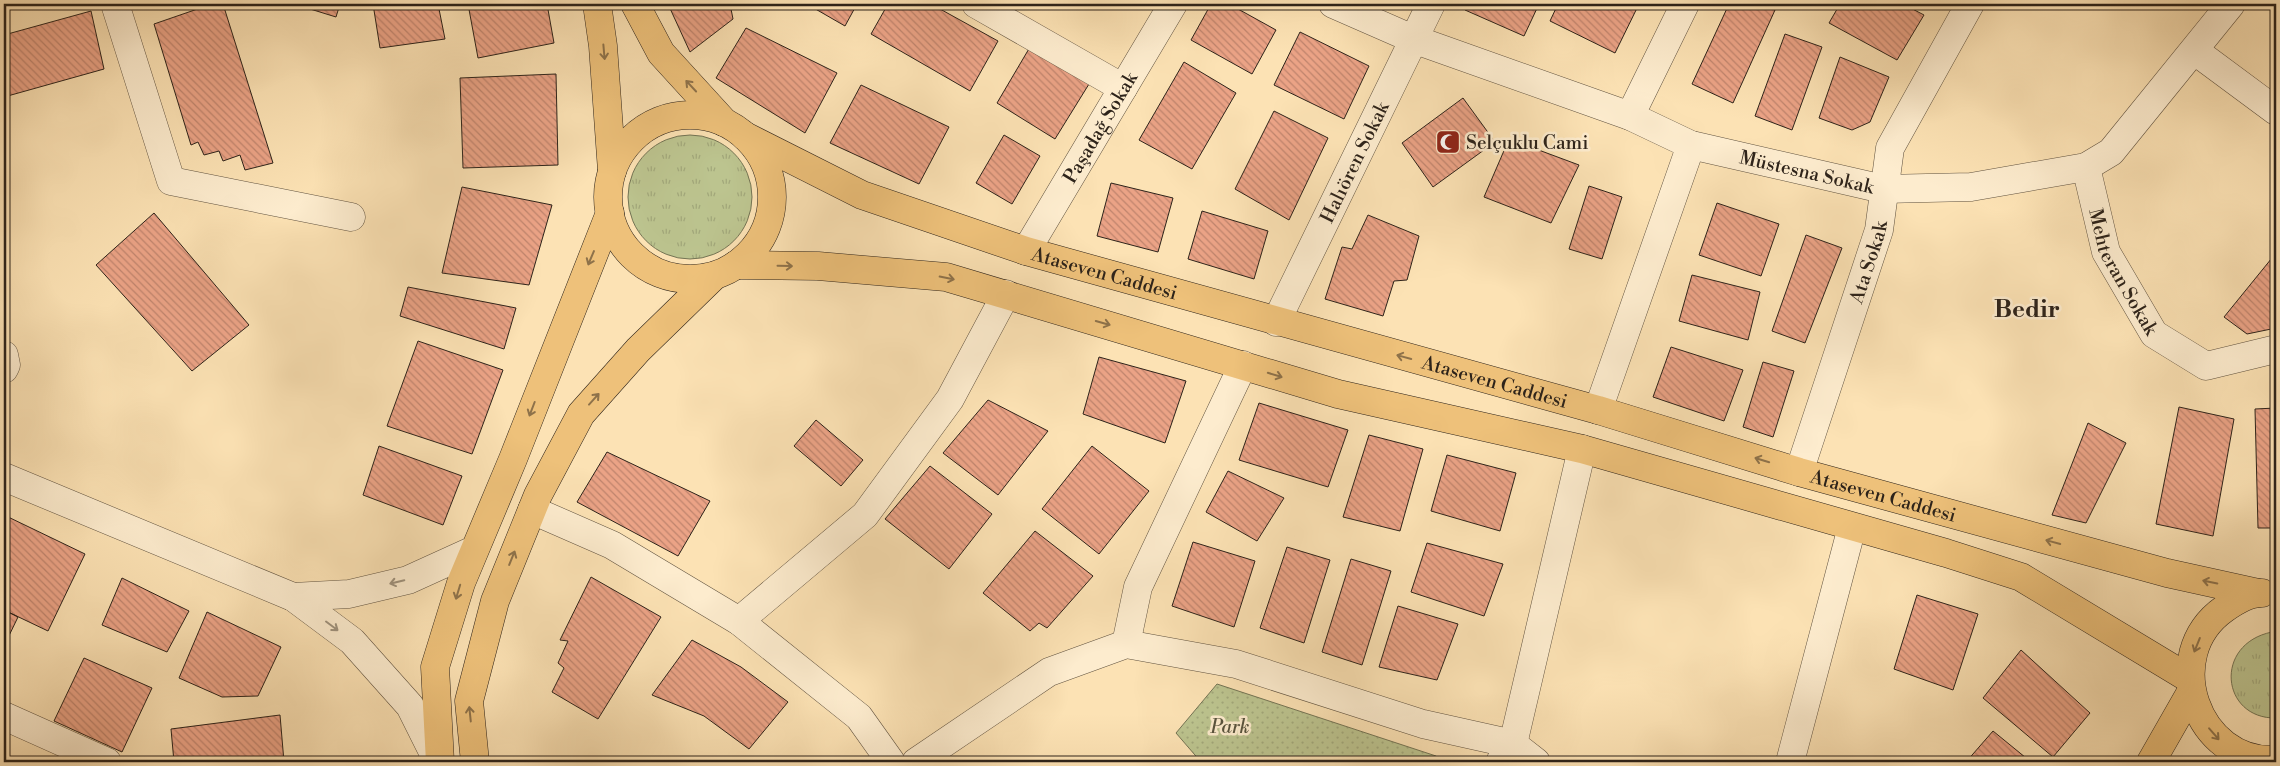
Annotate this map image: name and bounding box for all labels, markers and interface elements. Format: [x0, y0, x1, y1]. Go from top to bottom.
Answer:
one-way arrow [599, 44, 608, 60]
street label: Paşadağ Sokak [1058, 67, 1143, 188]
one-way arrow [685, 80, 697, 93]
street label: Halıören Sokak [1315, 97, 1395, 227]
mosque icon: Selçuklu Cami [1435, 129, 1461, 155]
place label: Selçuklu Cami [1466, 131, 1588, 155]
street label: Müstesna Sokak [1737, 146, 1877, 200]
street label: Mehteran Sokak [2083, 206, 2164, 341]
street label: Ata Sokak [1844, 219, 1893, 308]
street label: Ataseven Caddesi [1028, 242, 1180, 305]
one-way arrow [585, 250, 595, 265]
one-way arrow [776, 261, 793, 271]
one-way arrow [938, 274, 954, 283]
district label: Bedir [1994, 295, 2060, 325]
one-way arrow [1094, 319, 1110, 328]
street label: Ataseven Caddesi [1418, 350, 1570, 414]
one-way arrow [1396, 351, 1412, 361]
one-way arrow [1267, 370, 1283, 380]
one-way arrow [589, 393, 600, 406]
one-way arrow [527, 401, 536, 416]
one-way arrow [1754, 455, 1770, 465]
street label: Ataseven Caddesi [1807, 464, 1959, 528]
one-way arrow [2045, 536, 2061, 546]
one-way arrow [508, 551, 518, 566]
one-way arrow [2203, 577, 2219, 587]
one-way arrow [390, 578, 406, 587]
one-way arrow [452, 584, 462, 600]
one-way arrow [325, 621, 338, 632]
one-way arrow [2191, 637, 2201, 652]
one-way arrow [465, 706, 475, 722]
park label: Park [1210, 715, 1250, 739]
one-way arrow [2209, 728, 2220, 741]

